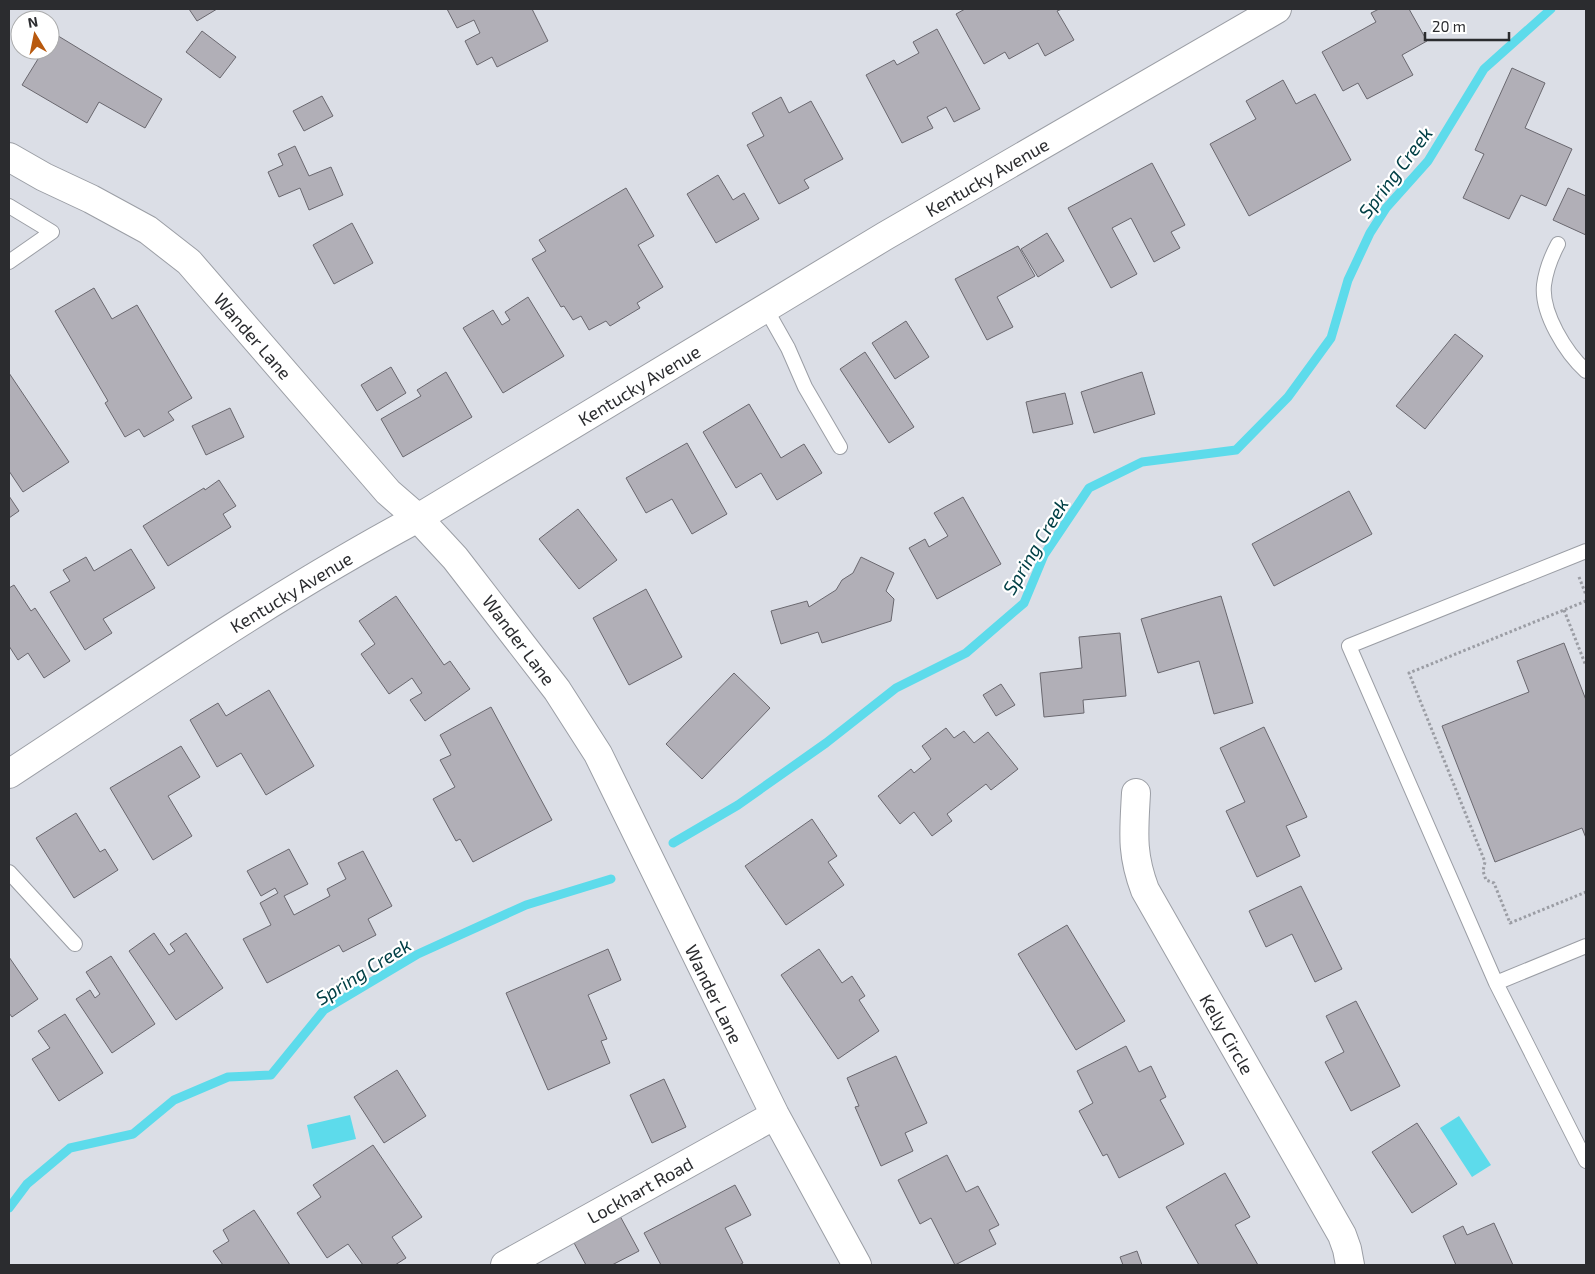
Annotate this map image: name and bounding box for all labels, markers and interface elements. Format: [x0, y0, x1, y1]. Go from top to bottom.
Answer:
north arrow [10, 10, 60, 60]
scale bar [1425, 10, 1509, 42]
text: N [26, 12, 39, 31]
text: 20 m [1432, 17, 1466, 35]
water label: Spring Creek [1353, 122, 1437, 222]
street label: Kentucky Avenue [921, 133, 1053, 221]
street label: Wander Lane [210, 288, 296, 384]
street label: Kentucky Avenue [574, 340, 704, 430]
water label: Spring Creek [997, 494, 1073, 598]
street label: Kentucky Avenue [226, 547, 356, 637]
street label: Wander Lane [478, 591, 560, 689]
water label: Spring Creek [311, 932, 415, 1009]
street label: Wander Lane [681, 941, 747, 1047]
street label: Kelly Circle [1195, 990, 1259, 1078]
street label: Lockhart Road [583, 1152, 697, 1228]

